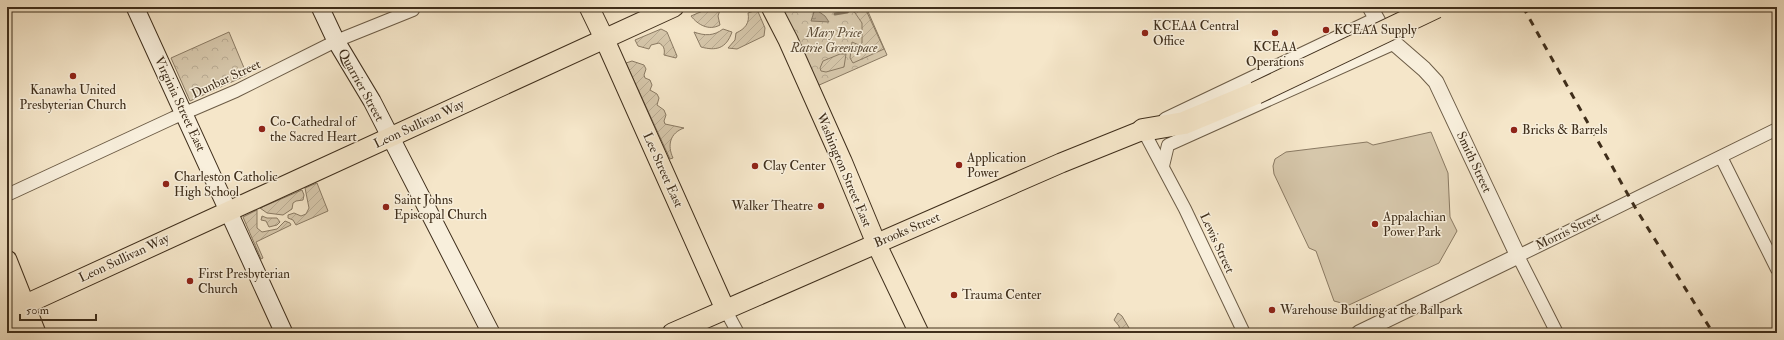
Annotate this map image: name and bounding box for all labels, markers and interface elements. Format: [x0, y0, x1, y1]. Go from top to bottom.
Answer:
place label: KCEAA Central Office [1153, 18, 1240, 49]
place label: KCEAA Supply [1334, 22, 1417, 39]
park label: Mary Price Ratrie Greenspace [790, 25, 878, 56]
marker: KCEAA Supply [1321, 25, 1331, 35]
marker: KCEAA Central Office [1140, 28, 1150, 38]
marker: KCEAA Operations [1270, 28, 1280, 38]
place label: KCEAA Operations [1246, 39, 1304, 71]
street label: Quarrier Street [334, 46, 388, 124]
street label: Virginia Street East [151, 54, 209, 154]
street label: Dunbar Street [189, 56, 263, 102]
marker: Kanawha United Presbyterian Church [68, 71, 78, 81]
place label: Kanawha United Presbyterian Church [20, 82, 127, 114]
street label: Leon Sullivan Way [371, 96, 467, 153]
street label: Washington Street East [812, 110, 875, 230]
place label: Co-Cathedral of the Sacred Heart [270, 114, 357, 145]
place label: Bricks & Barrels [1522, 122, 1608, 138]
marker: Co-Cathedral of the Sacred Heart [257, 124, 267, 134]
marker: Bricks & Barrels [1509, 125, 1519, 135]
street label: Smith Street [1453, 129, 1495, 195]
street label: Lee Street East [639, 130, 687, 210]
place label: Application Power [966, 150, 1026, 181]
place label: Clay Center [763, 158, 826, 175]
marker: Application Power [954, 160, 964, 170]
marker: Clay Center [750, 161, 760, 171]
place label: Charleston Catholic High School [174, 169, 278, 200]
marker: Charleston Catholic High School [161, 179, 171, 189]
place label: Saint Johns Episcopal Church [394, 192, 487, 224]
place label: Walker Theatre [730, 198, 814, 214]
marker: Walker Theatre [816, 201, 826, 211]
marker: Saint Johns Episcopal Church [381, 202, 391, 212]
street label: Morris Street [1533, 208, 1603, 254]
street label: Brooks Street [871, 209, 943, 251]
place label: Appalachian Power Park [1382, 209, 1446, 240]
street label: Lewis Street [1196, 210, 1238, 276]
marker: Appalachian Power Park [1370, 219, 1380, 229]
street label: Leon Sullivan Way [76, 230, 172, 287]
place label: First Presbyterian Church [198, 266, 290, 297]
marker: First Presbyterian Church [185, 276, 195, 286]
place label: Trauma Center [962, 287, 1042, 303]
marker: Trauma Center [949, 290, 959, 300]
scale bar [20, 296, 96, 322]
place label: Warehouse Building at the Ballpark [1279, 302, 1464, 319]
text: 50 m [26, 303, 50, 318]
marker: Warehouse Building at the Ballpark [1267, 305, 1277, 315]

